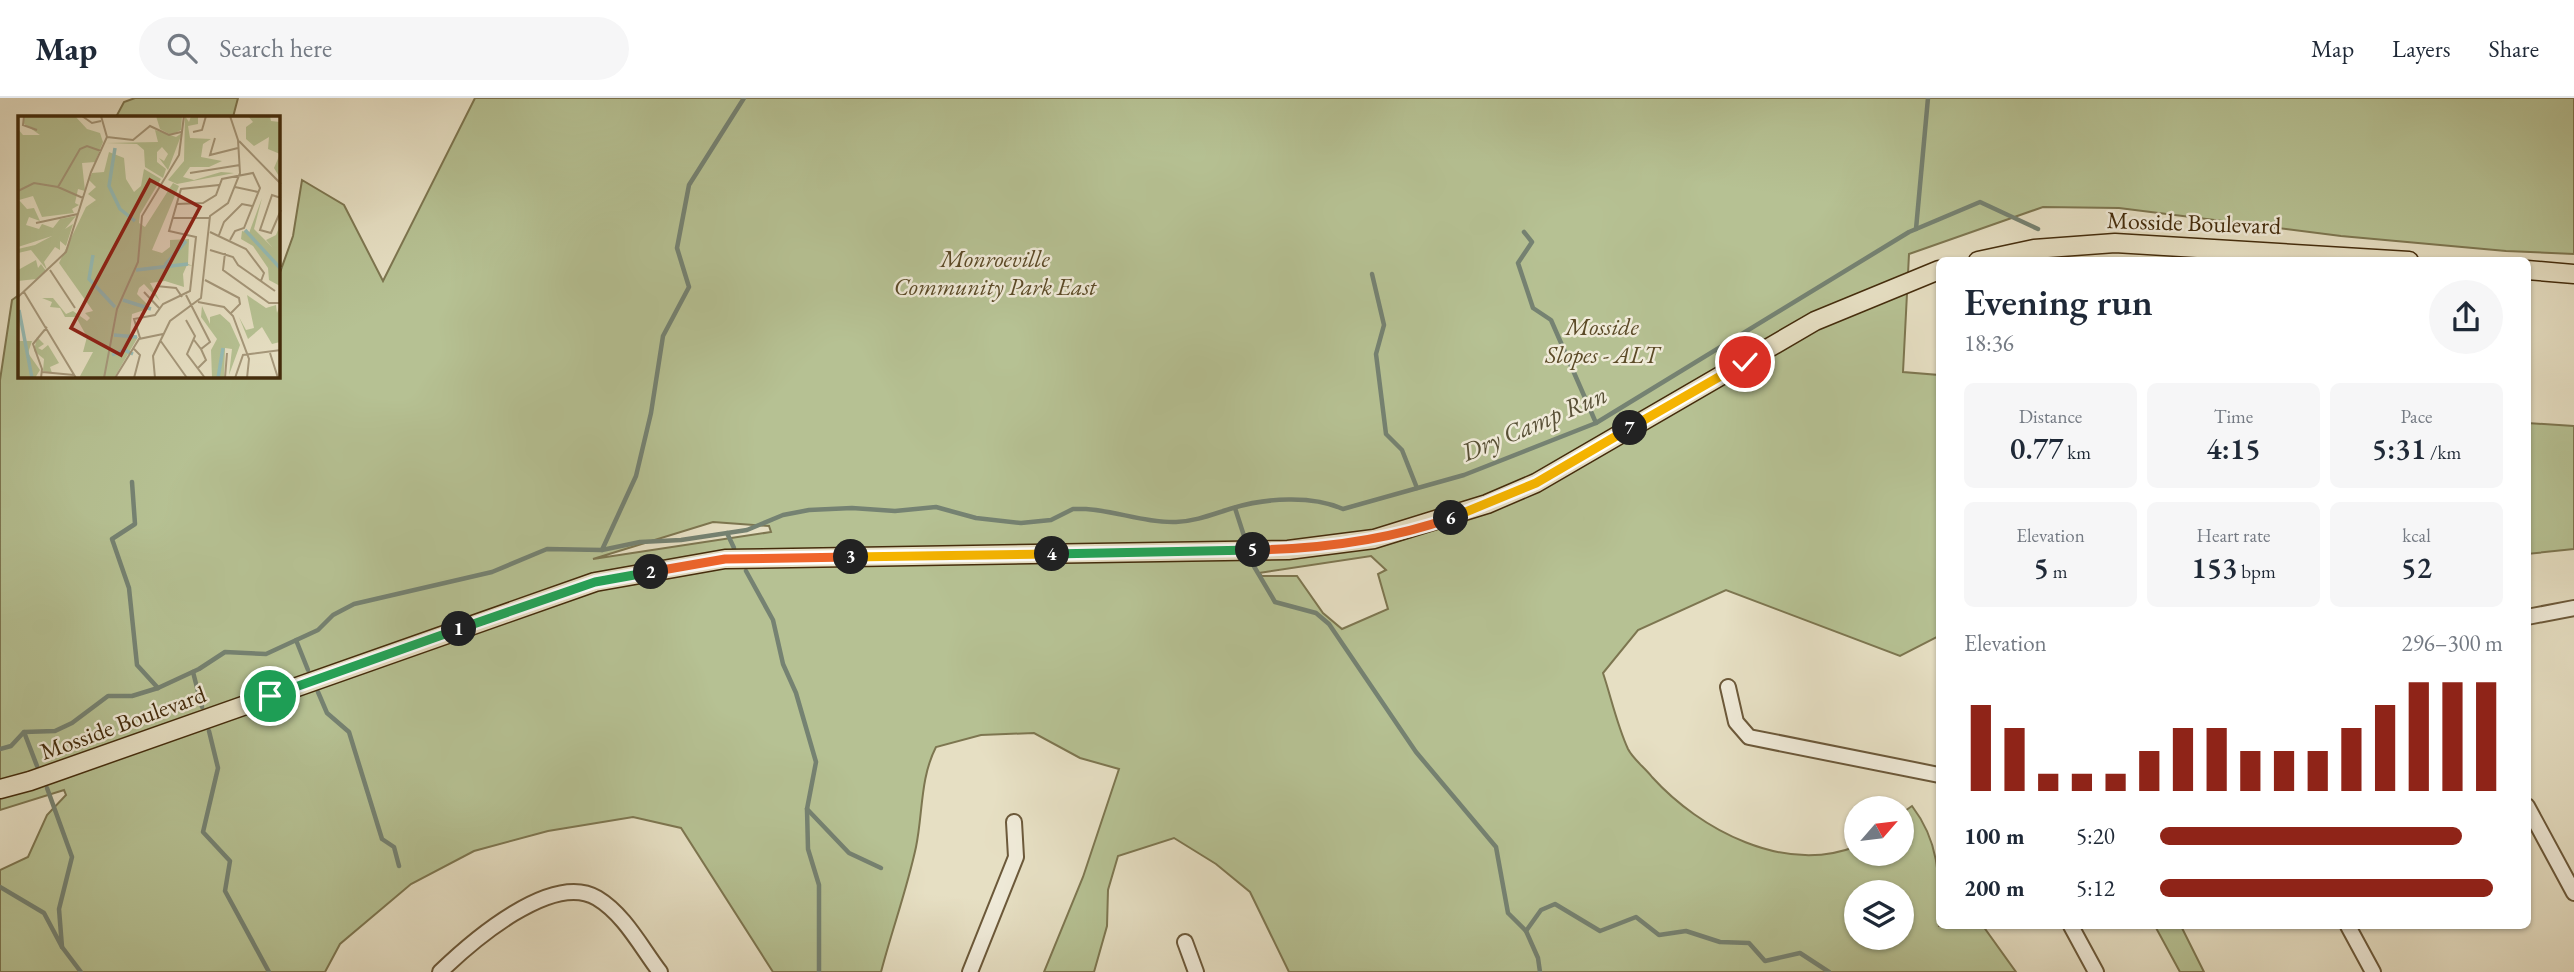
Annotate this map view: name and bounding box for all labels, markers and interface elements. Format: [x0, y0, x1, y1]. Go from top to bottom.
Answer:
search box [139, 17, 629, 80]
text: Map [35, 27, 97, 70]
icon: search [163, 29, 201, 67]
text: Search here [219, 31, 332, 65]
text: Map [2311, 33, 2354, 64]
text: Layers [2392, 33, 2451, 64]
text: Share [2489, 33, 2539, 64]
inset map [18, 116, 280, 378]
street label: Mosside Boulevard [2106, 204, 2283, 241]
park label: Monroeville Community Park East [894, 243, 1097, 302]
text: Evening run [1964, 277, 2153, 326]
button: share [2429, 280, 2503, 354]
park label: Mosside Slopes - ALT [1544, 311, 1662, 370]
text: 18:36 [1964, 328, 2014, 358]
pin [1715, 332, 1775, 392]
icon: check [1726, 343, 1764, 381]
water label: Dry Camp Run [1455, 377, 1612, 469]
text: Distance [2019, 404, 2082, 429]
text: Time [2214, 404, 2253, 429]
text: Pace [2401, 404, 2432, 429]
pin: 7 [1612, 410, 1648, 446]
text: 7 [1624, 415, 1635, 440]
text: 0.77 [2010, 429, 2063, 468]
text: 4:15 [2206, 429, 2261, 468]
text: 5:31 [2372, 429, 2426, 468]
text: km [2063, 440, 2091, 465]
text: /km [2426, 440, 2461, 465]
pin: 6 [1434, 500, 1468, 536]
text: 6 [1445, 505, 1456, 530]
text: Elevation [2016, 523, 2085, 548]
text: Heart rate [2197, 523, 2270, 548]
text: kcal [2402, 523, 2431, 548]
pin: 5 [1236, 532, 1270, 568]
pin: 4 [1034, 536, 1070, 572]
text: 5 [1247, 537, 1258, 562]
pin: 3 [834, 540, 868, 574]
text: 4 [1046, 541, 1057, 566]
text: 3 [845, 544, 856, 569]
text: 5 [2034, 548, 2049, 587]
text: 153 [2191, 548, 2237, 587]
text: 52 [2401, 548, 2432, 587]
pin: 2 [634, 554, 668, 589]
text: 2 [645, 559, 656, 584]
text: m [2049, 559, 2067, 584]
text: bpm [2237, 559, 2276, 584]
pin: 1 [442, 612, 476, 646]
text: 1 [453, 616, 464, 641]
text: Elevation [1964, 628, 2047, 658]
text: 296–300 m [2402, 628, 2503, 658]
pin [240, 666, 300, 726]
icon: arrive [251, 677, 289, 715]
street label: Mosside Boulevard [36, 678, 211, 767]
north arrow [1844, 796, 1914, 866]
map controls [1844, 796, 1914, 950]
text: 100 m [1964, 821, 2025, 851]
text: 5:20 [2076, 821, 2115, 851]
text: 200 m [1964, 873, 2025, 903]
text: 5:12 [2076, 873, 2115, 903]
button: layers [1844, 880, 1914, 950]

